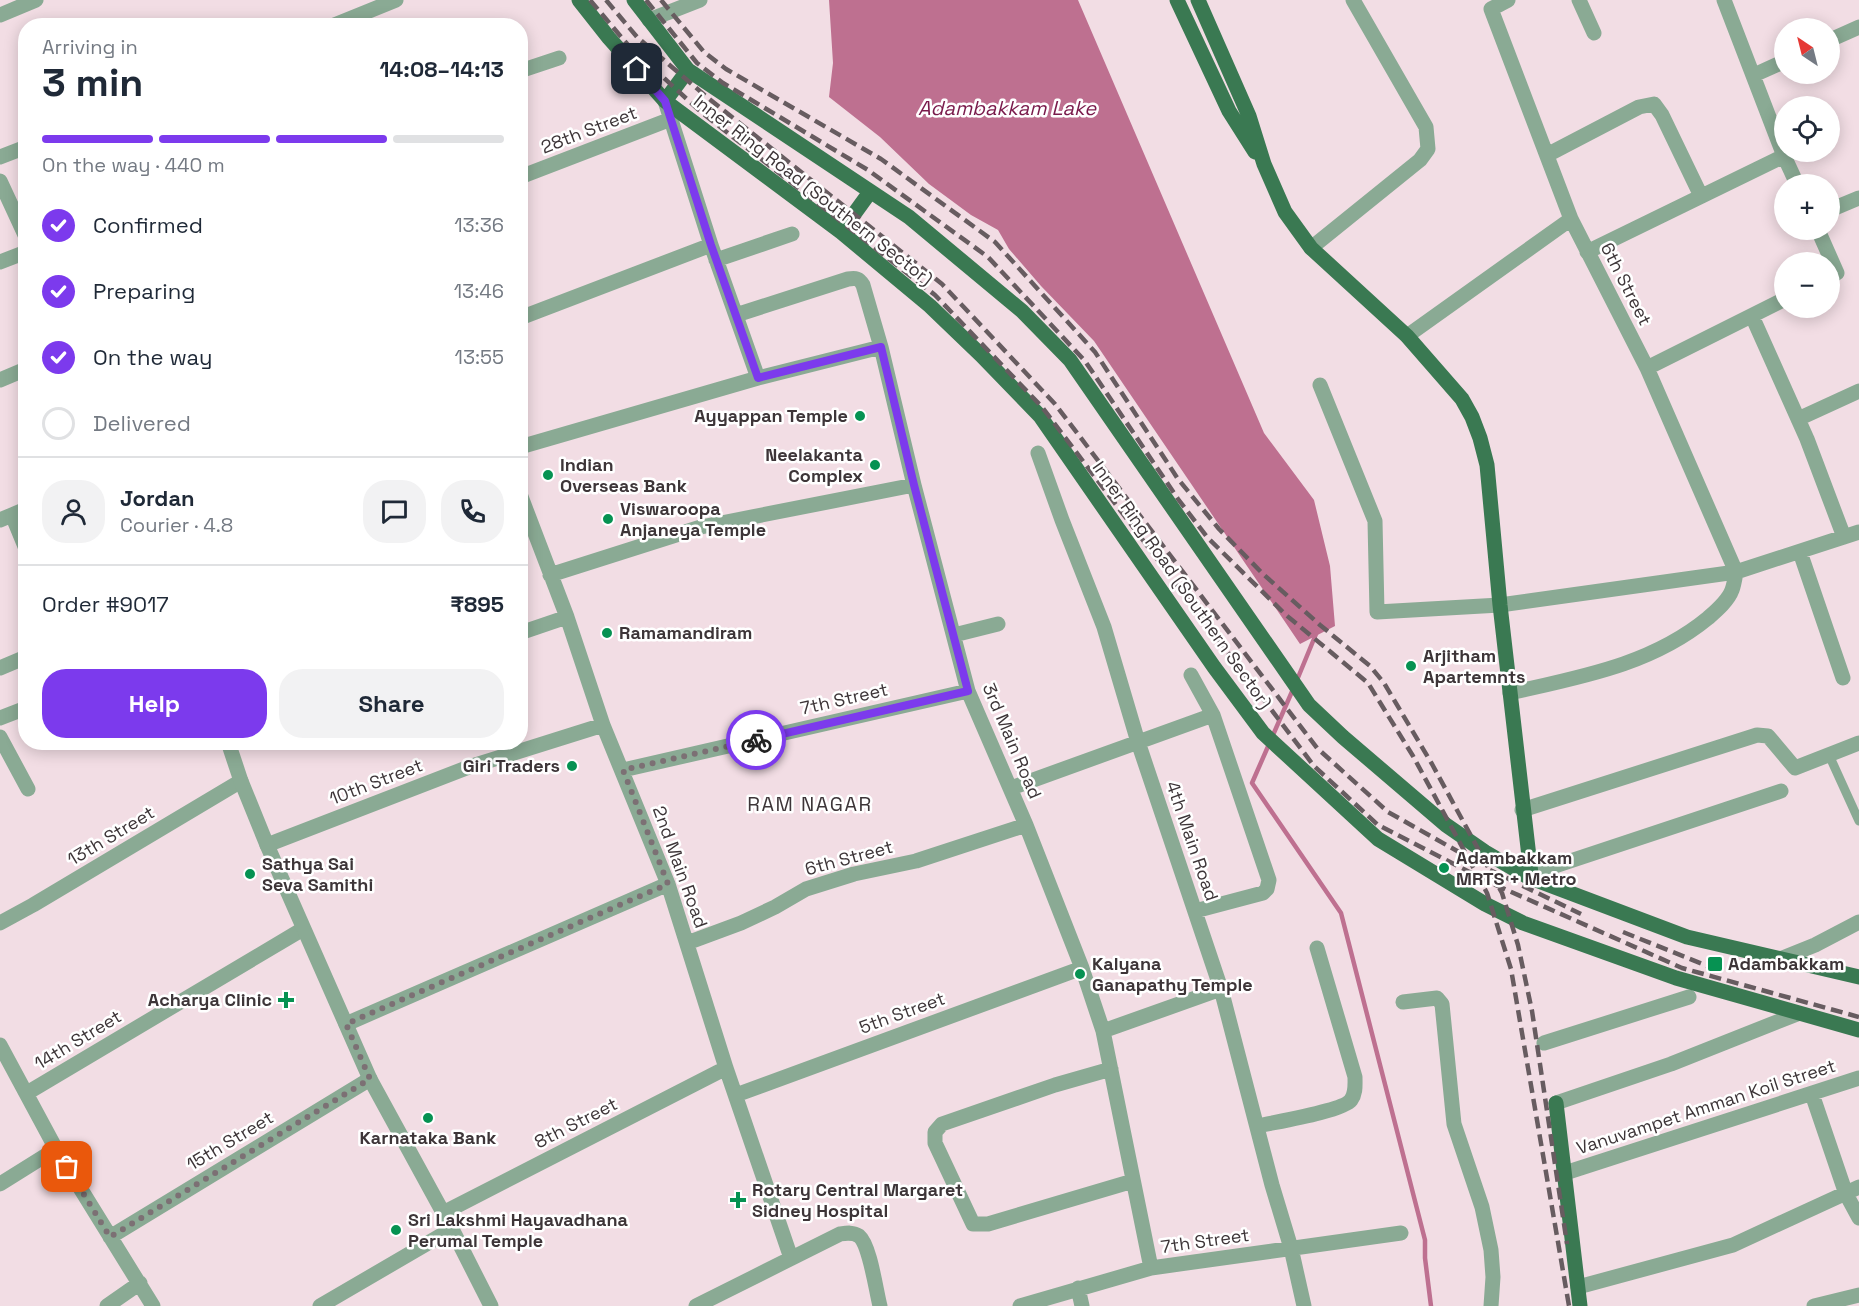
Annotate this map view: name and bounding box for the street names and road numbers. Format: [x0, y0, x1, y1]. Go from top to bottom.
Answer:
street label: Inner Ring Road (Southern Sector) [689, 89, 938, 290]
street label: 28th Street [538, 101, 640, 158]
street label: 6th Street [1596, 238, 1657, 329]
street label: Inner Ring Road (Southern Sector) [1088, 456, 1277, 713]
street label: 7th Street [798, 677, 890, 720]
street label: 3rd Main Road [978, 679, 1047, 802]
street label: 10th Street [326, 753, 426, 810]
street label: 4th Main Road [1161, 778, 1224, 904]
street label: 13th Street [63, 801, 158, 870]
street label: 2nd Main Road [648, 803, 713, 931]
street label: 6th Street [802, 835, 895, 880]
street label: 5th Street [856, 986, 948, 1039]
street label: 14th Street [30, 1005, 126, 1075]
street label: Vanuvampet Amman Koil Street [1573, 1054, 1838, 1159]
street label: 8th Street [530, 1092, 621, 1153]
street label: 15th Street [182, 1106, 277, 1175]
street label: 7th Street [1159, 1223, 1251, 1258]

